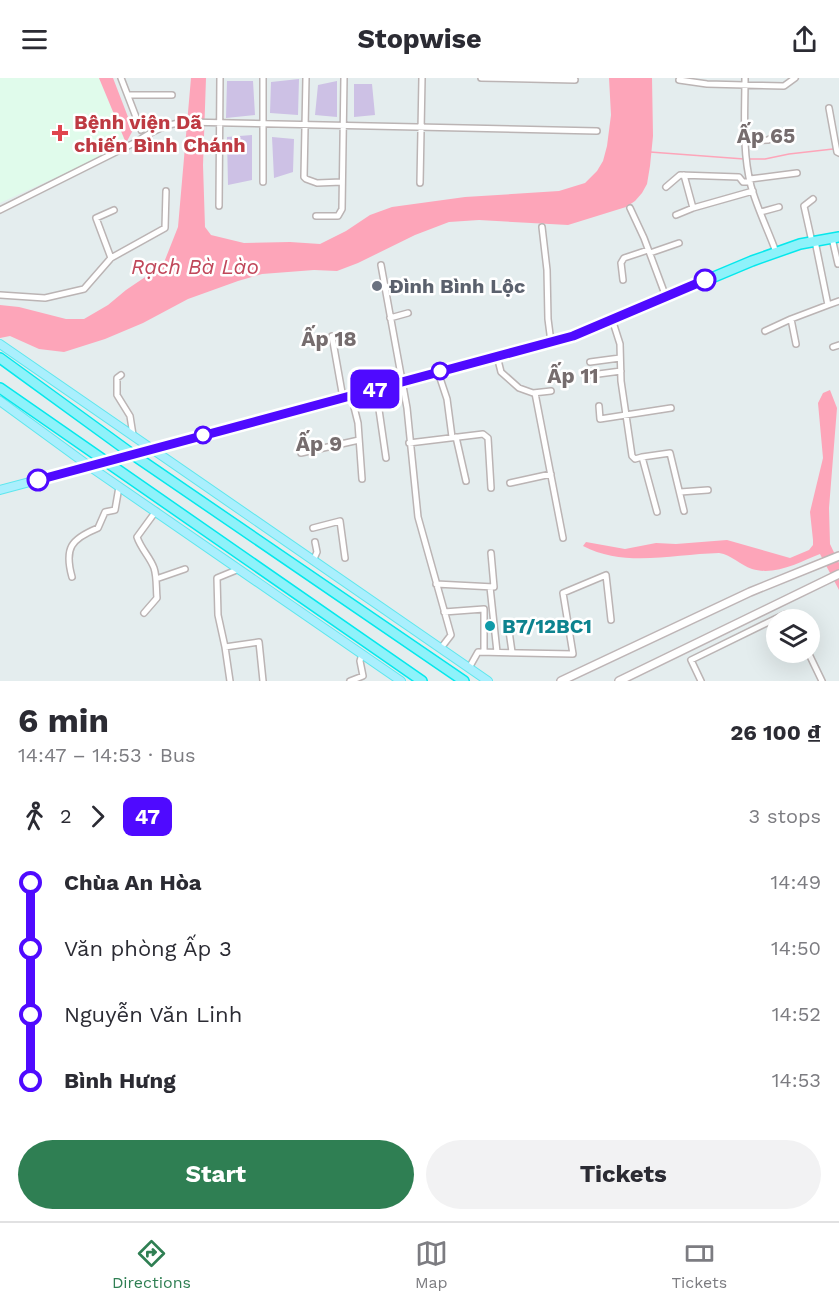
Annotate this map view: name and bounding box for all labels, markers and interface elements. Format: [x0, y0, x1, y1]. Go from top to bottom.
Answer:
icon: menu [18, 23, 51, 56]
text: Stopwise [357, 23, 482, 55]
icon: share [788, 23, 821, 56]
place label: Bệnh viện Dã chiến Bình Chánh [74, 110, 246, 157]
district label: Ấp 65 [737, 122, 795, 148]
marker: Bệnh viện Dã chiến Bình Chánh [51, 124, 69, 142]
water label: Rạch Bà Lào [131, 254, 259, 279]
unlabelled marker [694, 269, 716, 291]
place label: Đình Bình Lộc [389, 274, 525, 298]
marker: Đình Bình Lộc [370, 279, 384, 293]
district label: Ấp 18 [301, 325, 357, 351]
unlabelled marker [431, 362, 449, 380]
district label: Ấp 11 [547, 362, 599, 388]
line badge: 47 [348, 370, 402, 408]
text: 47 [362, 377, 388, 402]
unlabelled marker [194, 426, 212, 444]
district label: Ấp 9 [296, 430, 342, 456]
unlabelled marker [27, 469, 49, 491]
map controls [766, 609, 820, 663]
button: layers [766, 609, 820, 663]
place label: B7/12BC1 [502, 614, 592, 638]
marker: B7/12BC1 [483, 619, 497, 633]
text: 6 min [18, 701, 109, 740]
text: 26 100 ₫ [730, 720, 821, 745]
text: 14:47 – 14:53 · Bus [18, 743, 196, 767]
icon: walk [18, 800, 51, 833]
icon: forward [81, 800, 114, 833]
text: 2 [60, 804, 72, 828]
text: 47 [135, 804, 160, 829]
text: 3 stops [749, 804, 821, 828]
text: Chùa An Hòa [64, 870, 201, 895]
text: 14:49 [771, 870, 821, 894]
text: Văn phòng Ấp 3 [64, 936, 232, 961]
text: 14:50 [771, 936, 821, 960]
text: Nguyễn Văn Linh [64, 1002, 242, 1027]
text: 14:52 [772, 1002, 821, 1026]
text: Bình Hưng [64, 1068, 176, 1093]
text: 14:53 [772, 1068, 821, 1092]
button: Start [18, 1140, 414, 1209]
button: Tickets [426, 1140, 821, 1209]
tab: Directions [112, 1237, 191, 1292]
tab: Map [415, 1237, 448, 1292]
tab: Tickets [672, 1237, 727, 1292]

